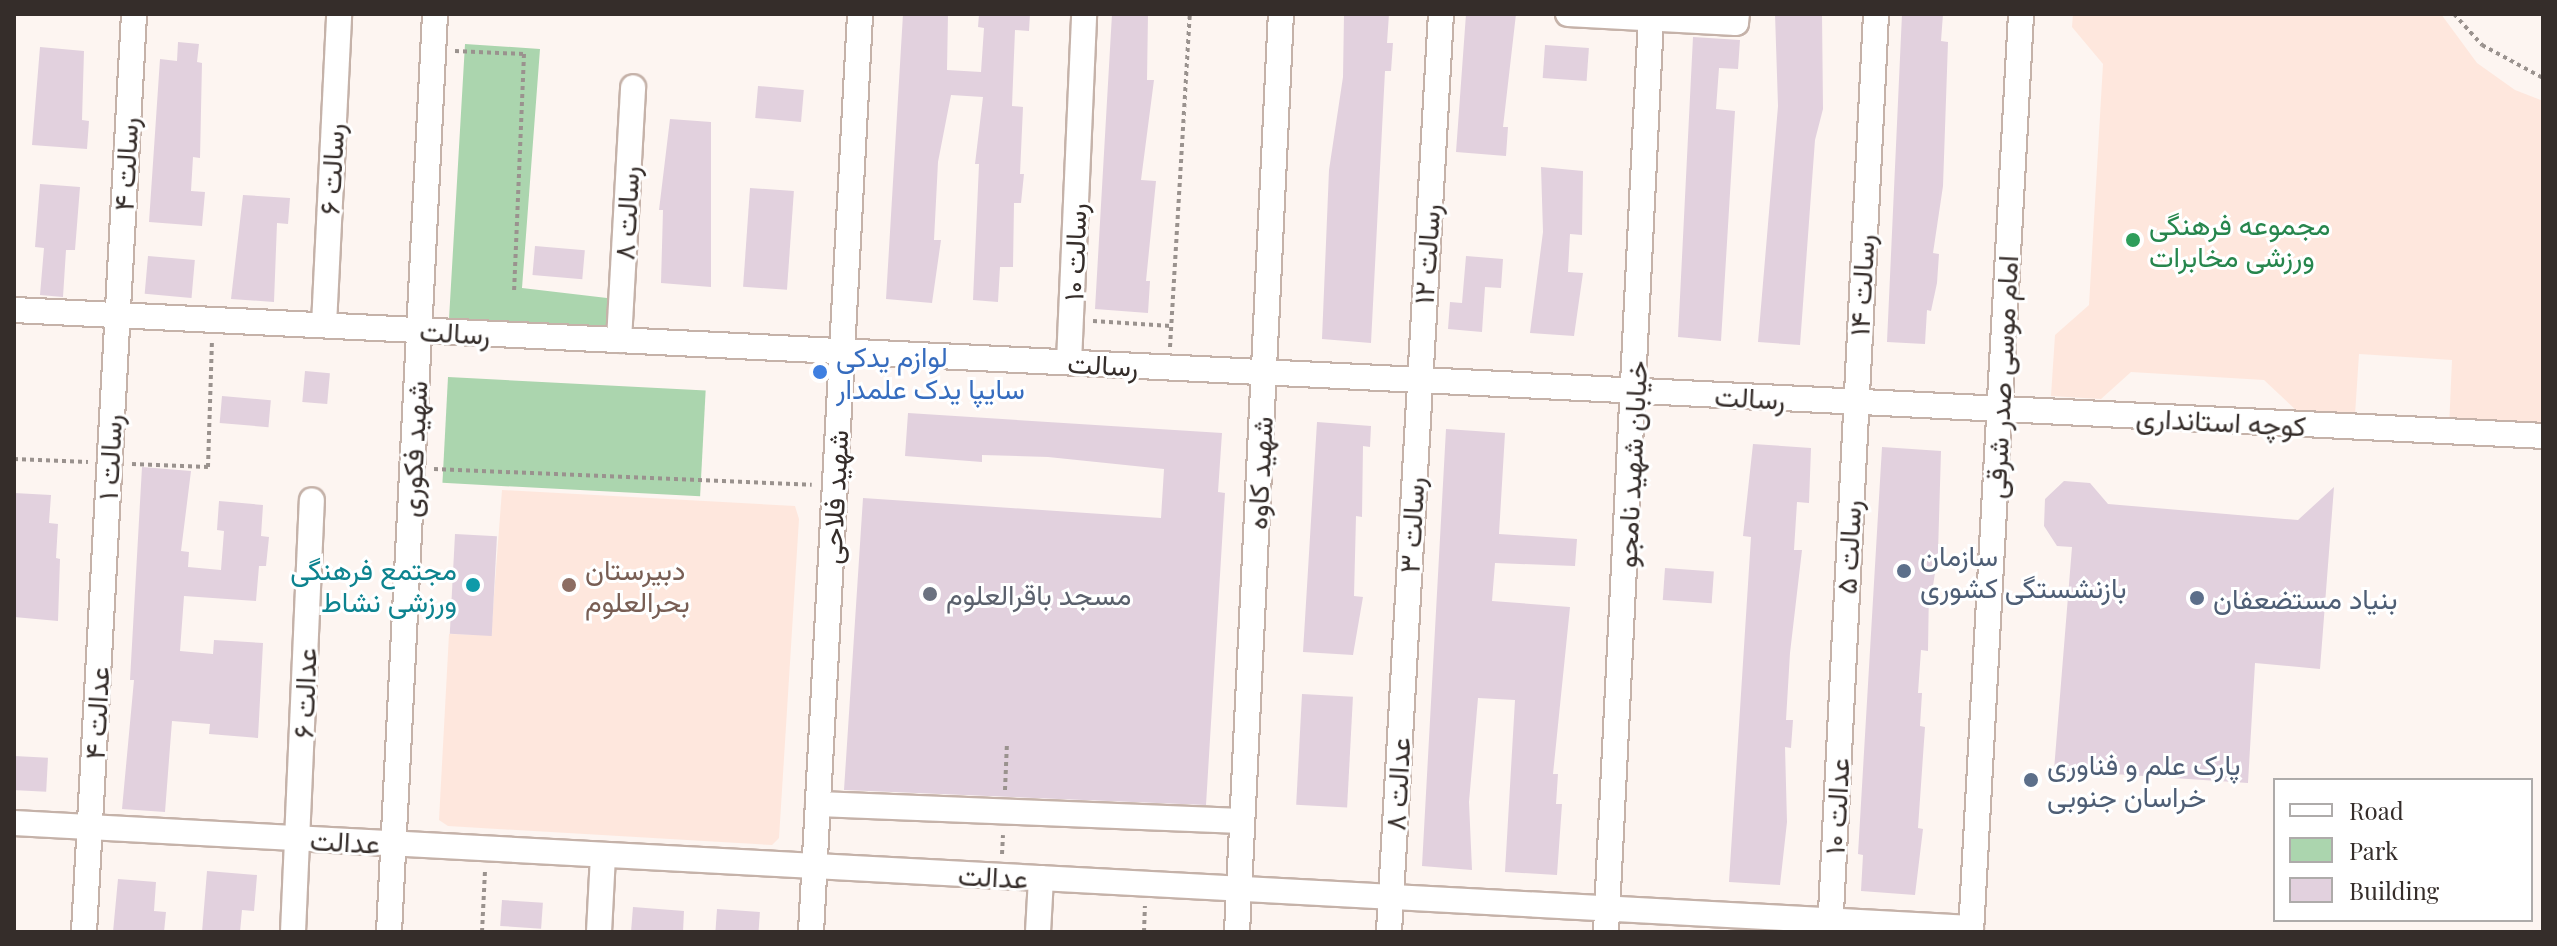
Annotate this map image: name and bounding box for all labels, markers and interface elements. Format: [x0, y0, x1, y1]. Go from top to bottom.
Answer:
street label: رسالت ۴ [106, 116, 144, 212]
street label: رسالت ۶ [312, 122, 350, 216]
street label: رسالت ۸ [607, 165, 645, 261]
street label: رسالت ۱۰ [1056, 203, 1092, 301]
street label: رسالت ۱۲ [1406, 203, 1446, 305]
place label: مجموعه فرهنگی ورزشی مخابرات [2149, 207, 2330, 273]
marker: مجموعه فرهنگی ورزشی مخابرات [2124, 231, 2142, 249]
street label: رسالت ۱۴ [1842, 233, 1880, 337]
street label: امام موسی صدر شرقی [1978, 254, 2024, 500]
street label: رسالت [419, 313, 491, 351]
place label: لوازم یدکی سایپا یدک علمدار [836, 339, 1025, 405]
street label: رسالت [1067, 345, 1139, 383]
street label: خیابان شهید نامجو [1609, 359, 1653, 569]
marker: لوازم یدکی سایپا یدک علمدار [811, 363, 829, 381]
street label: رسالت [1714, 378, 1786, 416]
street label: شهید فکوری [393, 380, 433, 518]
street label: کوچه استانداری [2135, 400, 2307, 442]
street label: رسالت ۱ [90, 413, 128, 501]
street label: شهید کاوه [1239, 416, 1279, 530]
street label: شهید فلاحی [814, 429, 854, 565]
street label: رسالت ۳ [1392, 476, 1430, 574]
street label: رسالت ۵ [1829, 499, 1867, 595]
place label: سازمان بازنشستگی کشوری [1920, 538, 2127, 604]
place label: مجتمع فرهنگی ورزشی نشاط [290, 552, 457, 618]
place label: دبیرستان بحرالعلوم [585, 552, 690, 618]
marker: سازمان بازنشستگی کشوری [1895, 562, 1913, 580]
marker: مجتمع فرهنگی ورزشی نشاط [464, 576, 482, 594]
marker: دبیرستان بحرالعلوم [560, 576, 578, 594]
place label: مسجد باقرالعلوم [946, 577, 1131, 611]
place label: بنیاد مستضعفان [2213, 581, 2397, 615]
marker: مسجد باقرالعلوم [921, 585, 939, 603]
marker: بنیاد مستضعفان [2188, 589, 2206, 607]
street label: عدالت ۶ [286, 647, 322, 739]
street label: عدالت ۴ [77, 666, 115, 760]
street label: عدالت ۸ [1378, 736, 1416, 832]
place label: پارک علم و فناوری خراسان جنوبی [2047, 747, 2240, 813]
street label: عدالت ۱۰ [1817, 757, 1855, 855]
marker: پارک علم و فناوری خراسان جنوبی [2022, 771, 2040, 789]
legend [2273, 778, 2533, 922]
text: Road [2349, 794, 2404, 826]
street label: عدالت [309, 822, 381, 860]
text: Park [2349, 834, 2398, 866]
street label: عدالت [957, 857, 1029, 895]
text: Building [2349, 874, 2439, 906]

